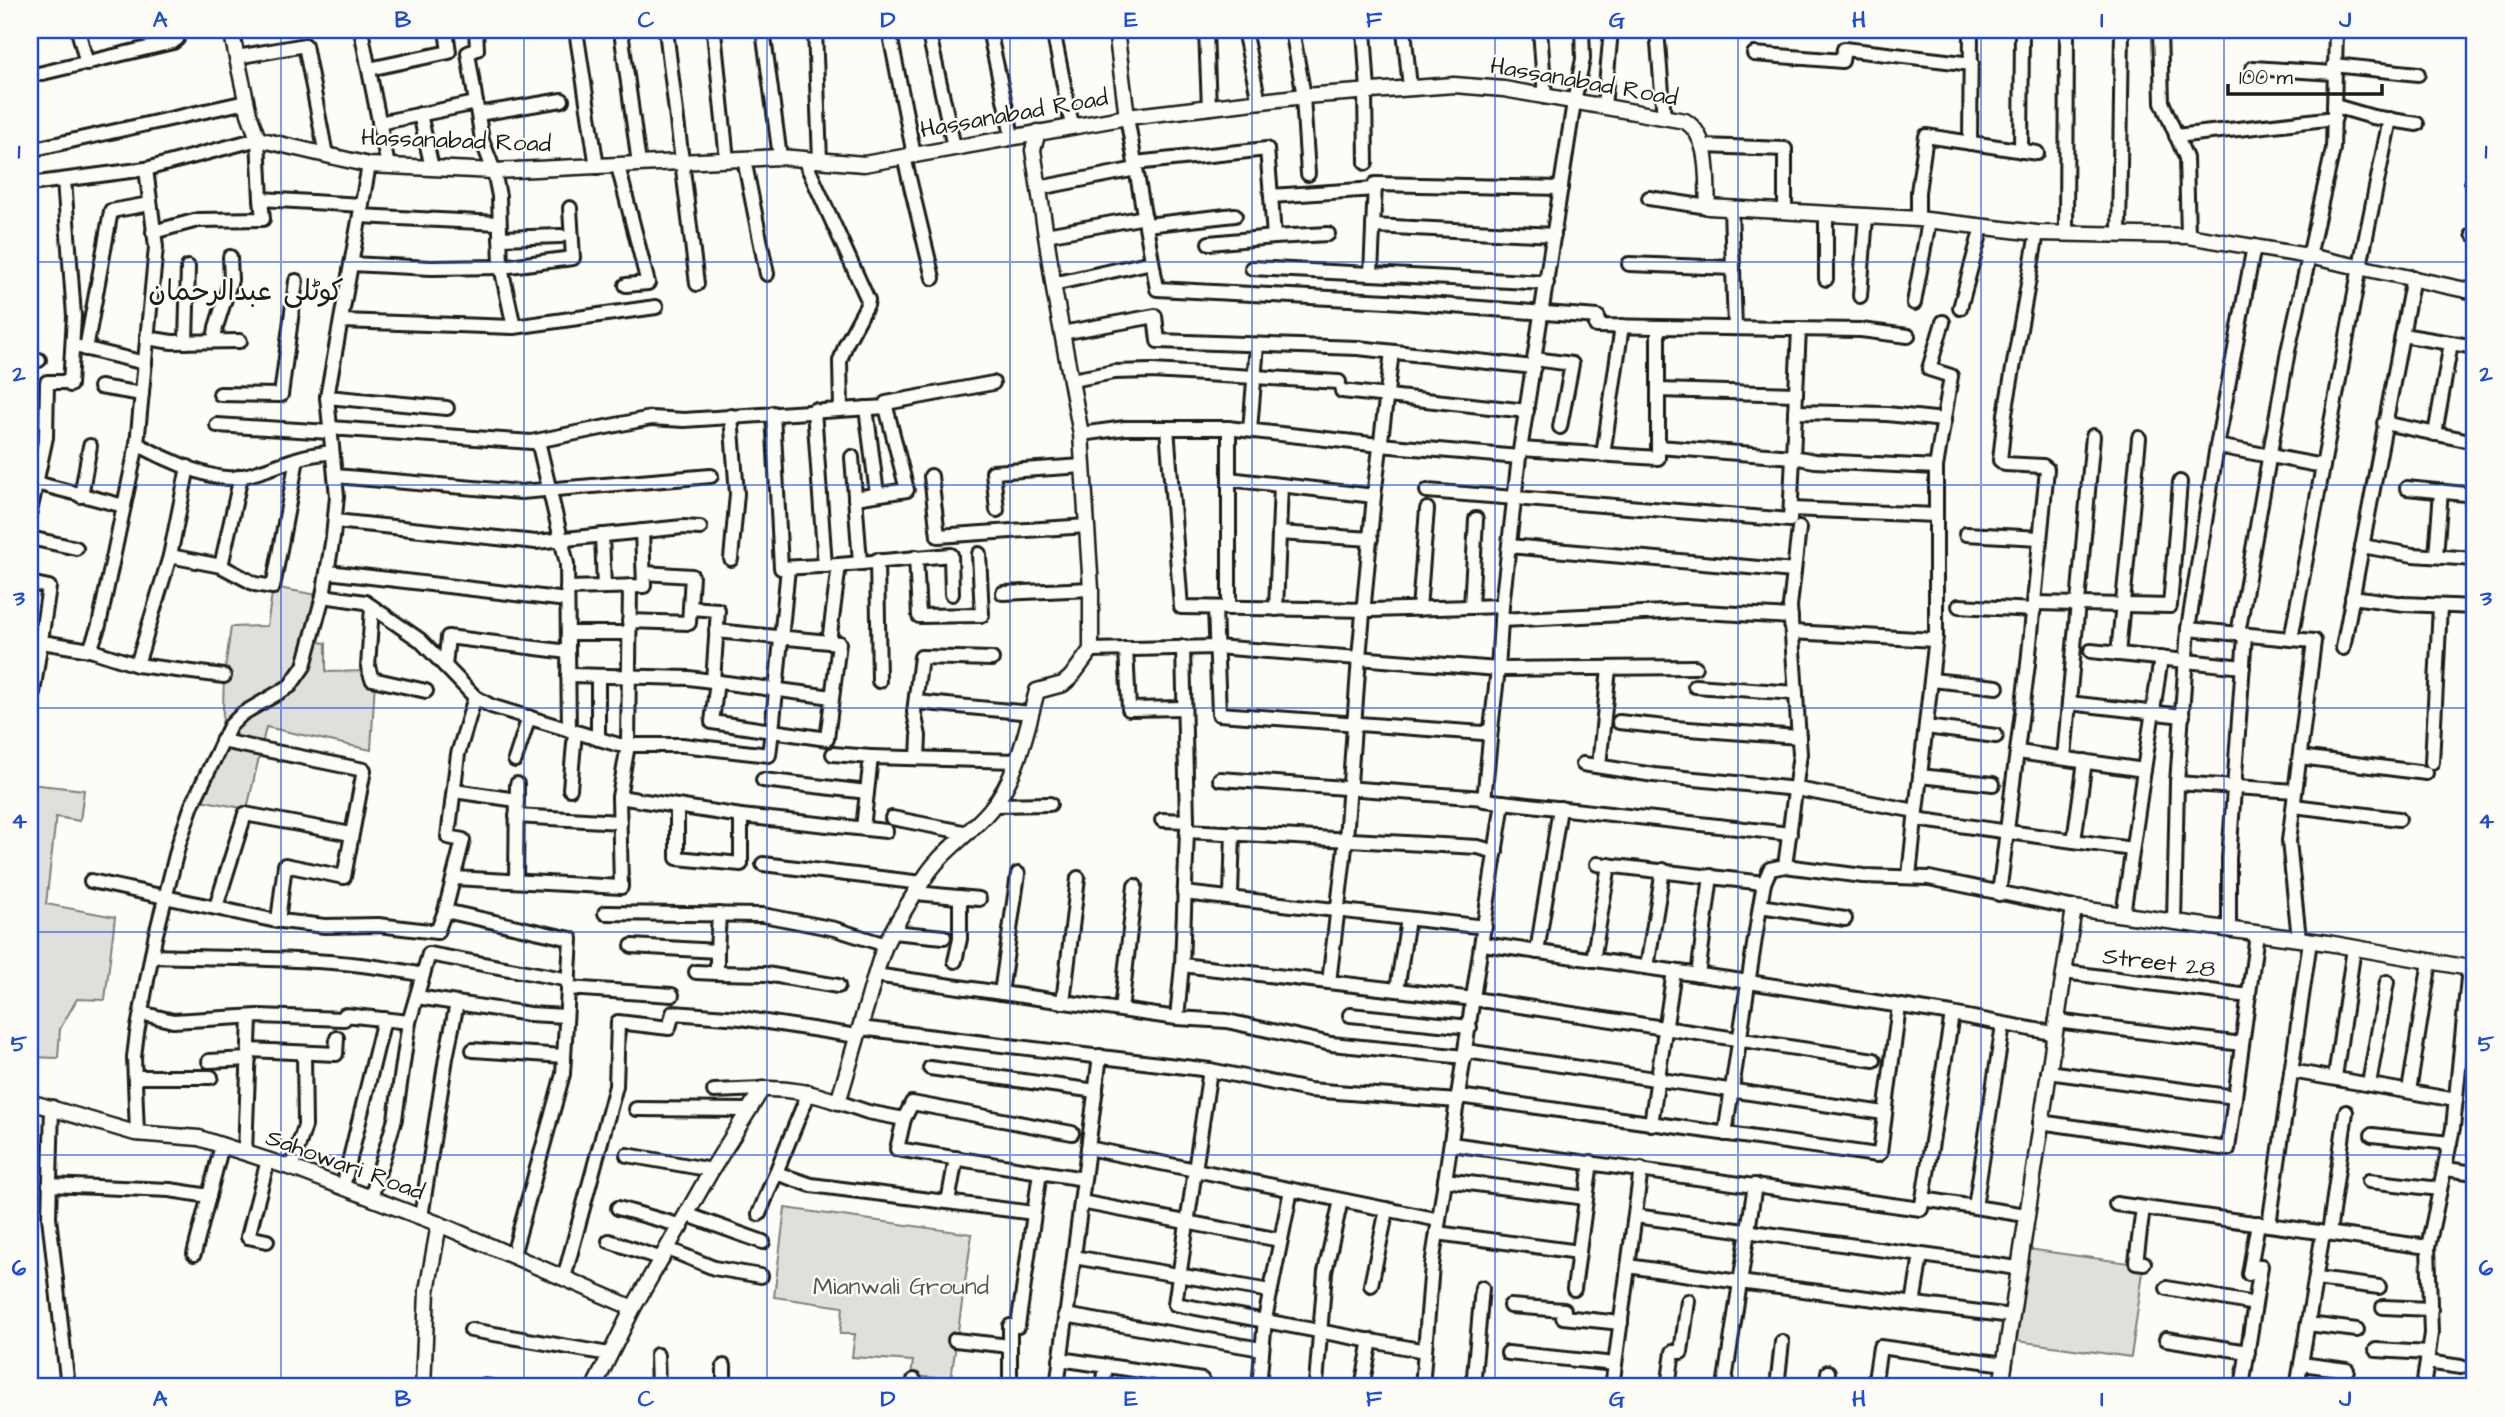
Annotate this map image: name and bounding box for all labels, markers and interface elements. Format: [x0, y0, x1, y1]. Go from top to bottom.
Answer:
text: A [153, 4, 168, 36]
text: B [395, 4, 412, 36]
text: C [638, 4, 655, 36]
text: D [881, 4, 896, 36]
text: E [1124, 4, 1138, 36]
text: F [1366, 4, 1383, 36]
text: G [1609, 4, 1625, 36]
text: H [1852, 4, 1866, 36]
text: I [2100, 4, 2104, 36]
text: J [2338, 4, 2352, 36]
street label: Hassanabad Road [1487, 49, 1681, 115]
scale bar [2228, 52, 2382, 96]
text: 100 m [2239, 63, 2294, 92]
street label: Hassanabad Road [917, 81, 1111, 147]
street label: Hassanabad Road [360, 121, 552, 161]
text: 1 [18, 135, 21, 167]
text: 1 [2485, 135, 2488, 167]
district label: کوٹلی عبدالرحمان [148, 272, 344, 311]
text: 2 [11, 358, 26, 390]
text: 2 [2478, 358, 2493, 390]
text: 3 [12, 582, 25, 614]
text: 3 [2479, 582, 2492, 614]
text: 4 [11, 805, 27, 837]
text: 4 [2478, 805, 2494, 837]
street label: Street 28 [2101, 939, 2217, 987]
text: 5 [11, 1028, 28, 1060]
text: 5 [2478, 1028, 2495, 1060]
street label: Sahowari Road [261, 1121, 429, 1209]
text: 6 [12, 1252, 27, 1284]
text: 6 [2479, 1252, 2494, 1284]
park label: Mianwali Ground [813, 1270, 989, 1304]
text: A [153, 1383, 168, 1415]
text: B [395, 1383, 412, 1415]
text: C [638, 1383, 655, 1415]
text: D [881, 1383, 896, 1415]
text: E [1124, 1383, 1138, 1415]
text: F [1366, 1383, 1383, 1415]
text: G [1609, 1383, 1625, 1415]
text: H [1852, 1383, 1866, 1415]
text: I [2100, 1383, 2104, 1415]
text: J [2338, 1383, 2352, 1415]

